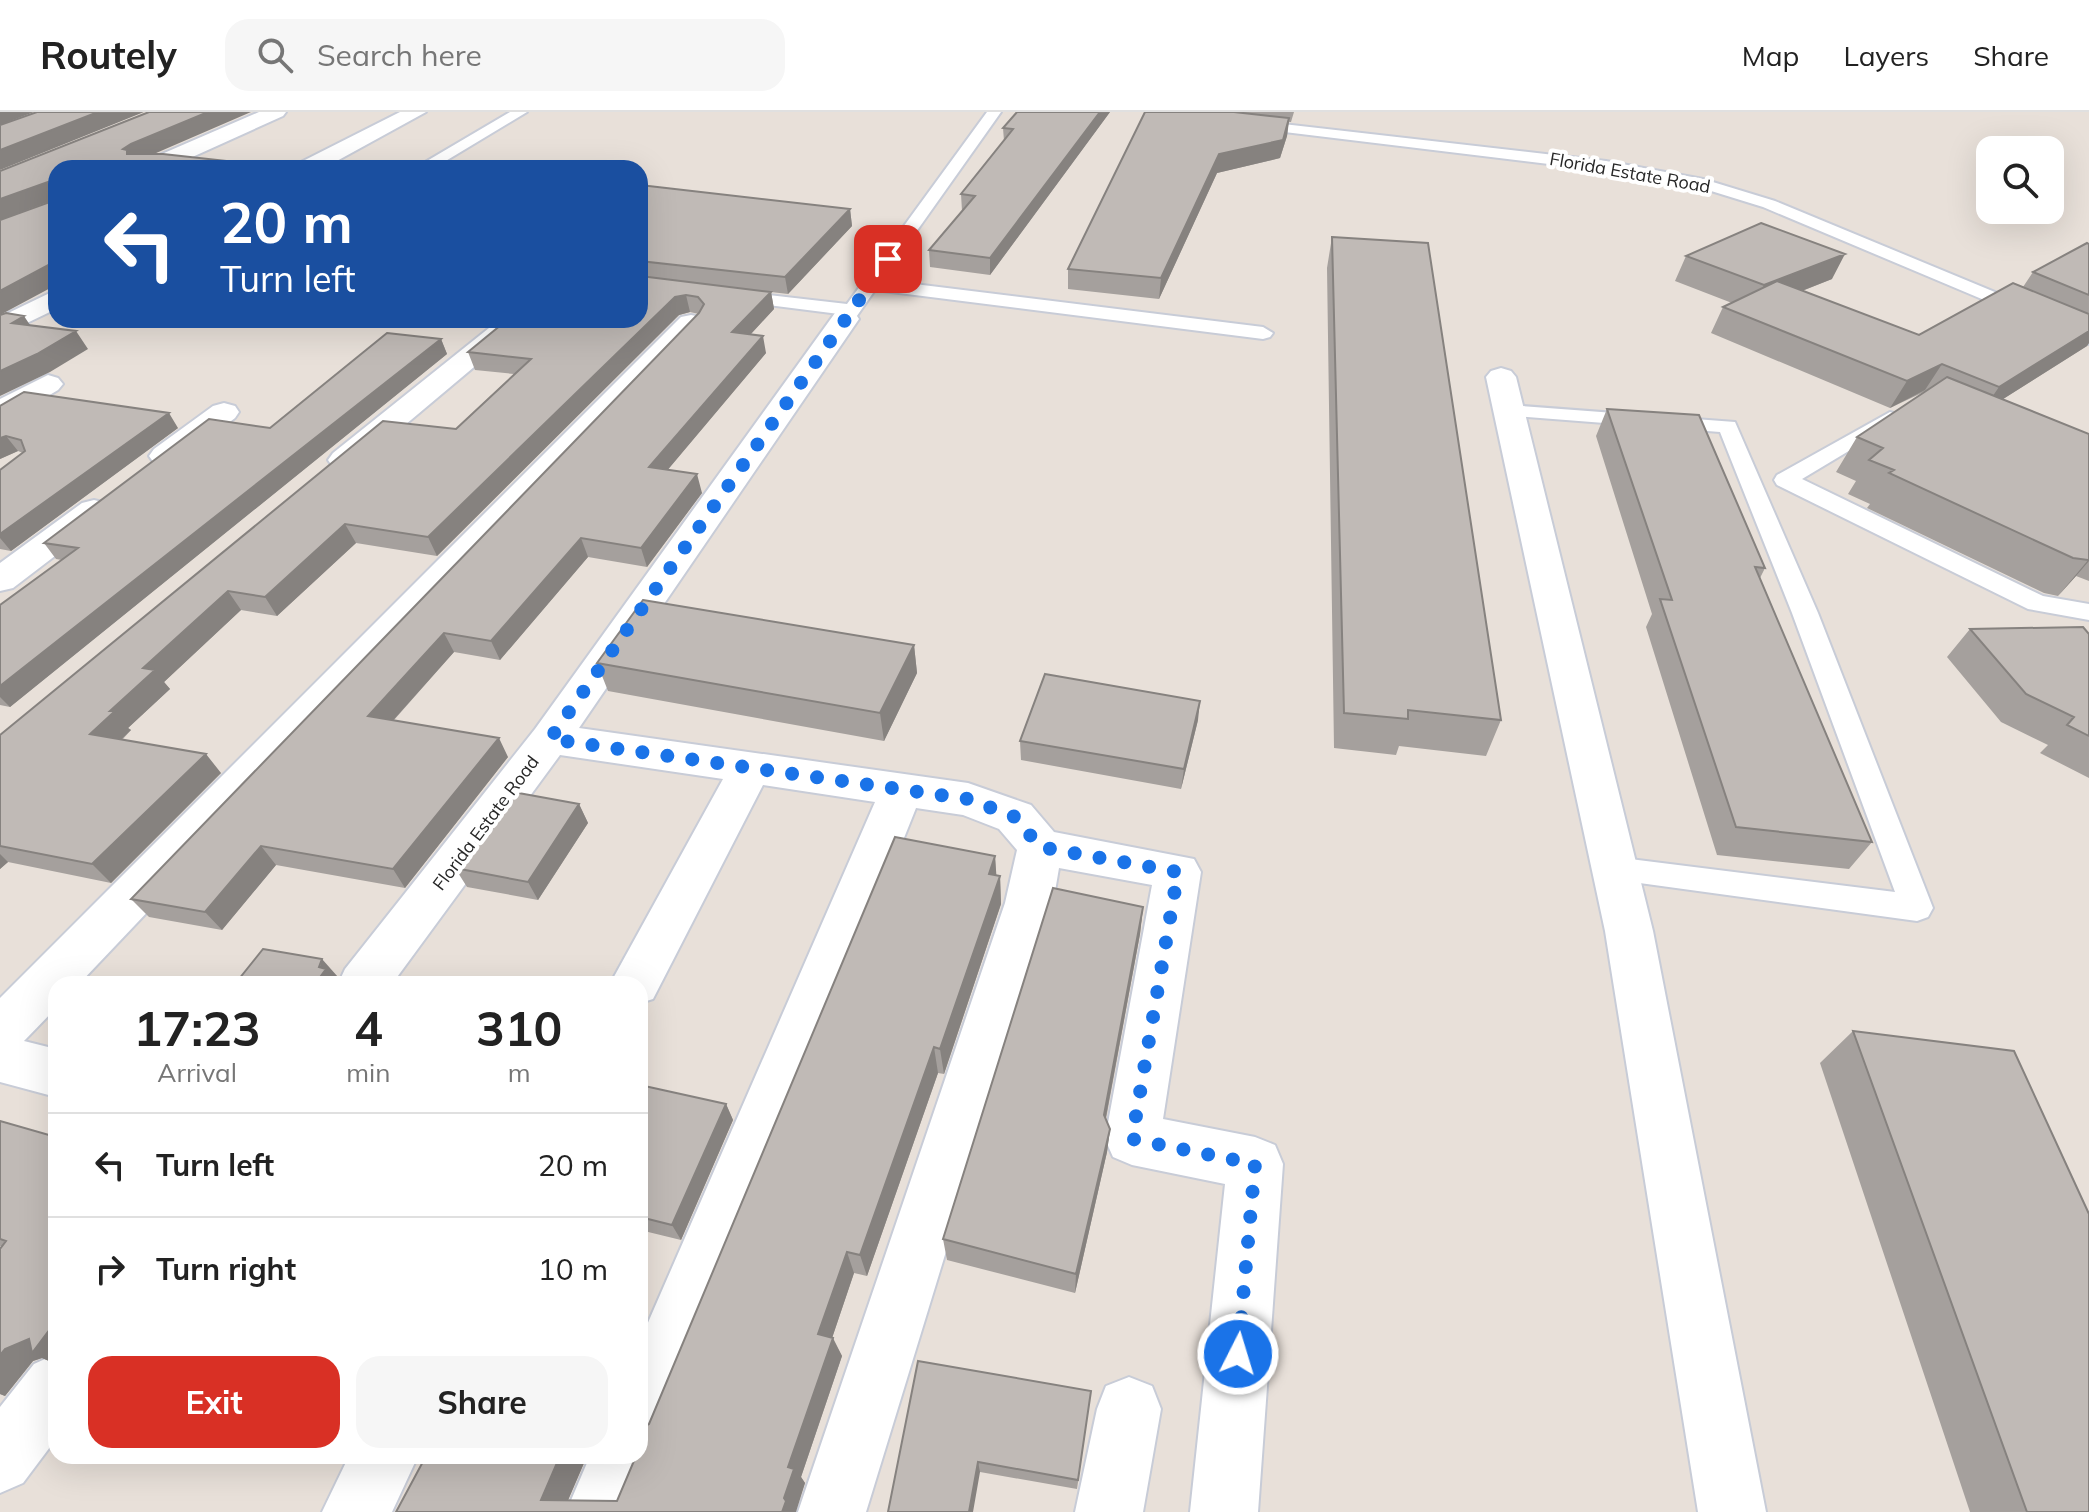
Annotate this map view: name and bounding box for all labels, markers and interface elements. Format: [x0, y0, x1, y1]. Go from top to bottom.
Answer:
search box [225, 19, 785, 91]
text: Routely [40, 31, 177, 79]
icon: search [253, 33, 297, 77]
text: Search here [317, 36, 482, 74]
text: Map [1742, 38, 1799, 73]
text: Layers [1843, 38, 1929, 73]
text: Share [1973, 38, 2049, 73]
map controls [1976, 136, 2064, 224]
button: search [1976, 136, 2064, 224]
street label: Florida Estate Road [1548, 147, 1712, 198]
text: 20 m [220, 187, 353, 257]
icon: left [88, 192, 192, 296]
pin [854, 225, 922, 293]
icon: arrive [866, 237, 910, 281]
text: Turn left [220, 256, 356, 301]
street label: Florida Estate Road [427, 751, 544, 895]
text: 17:23 [134, 998, 261, 1058]
text: 4 [354, 998, 383, 1058]
text: 310 [476, 998, 562, 1058]
text: Arrival [157, 1056, 237, 1089]
text: min [346, 1056, 390, 1089]
text: m [508, 1056, 531, 1089]
icon: left [88, 1143, 132, 1187]
text: Turn left [156, 1146, 274, 1184]
text: 20 m [538, 1146, 608, 1184]
icon: right [88, 1247, 132, 1291]
text: Turn right [156, 1250, 296, 1288]
text: 10 m [538, 1250, 608, 1288]
position arrow [1196, 1312, 1280, 1396]
button: Exit [88, 1356, 340, 1448]
button: Share [356, 1356, 608, 1448]

